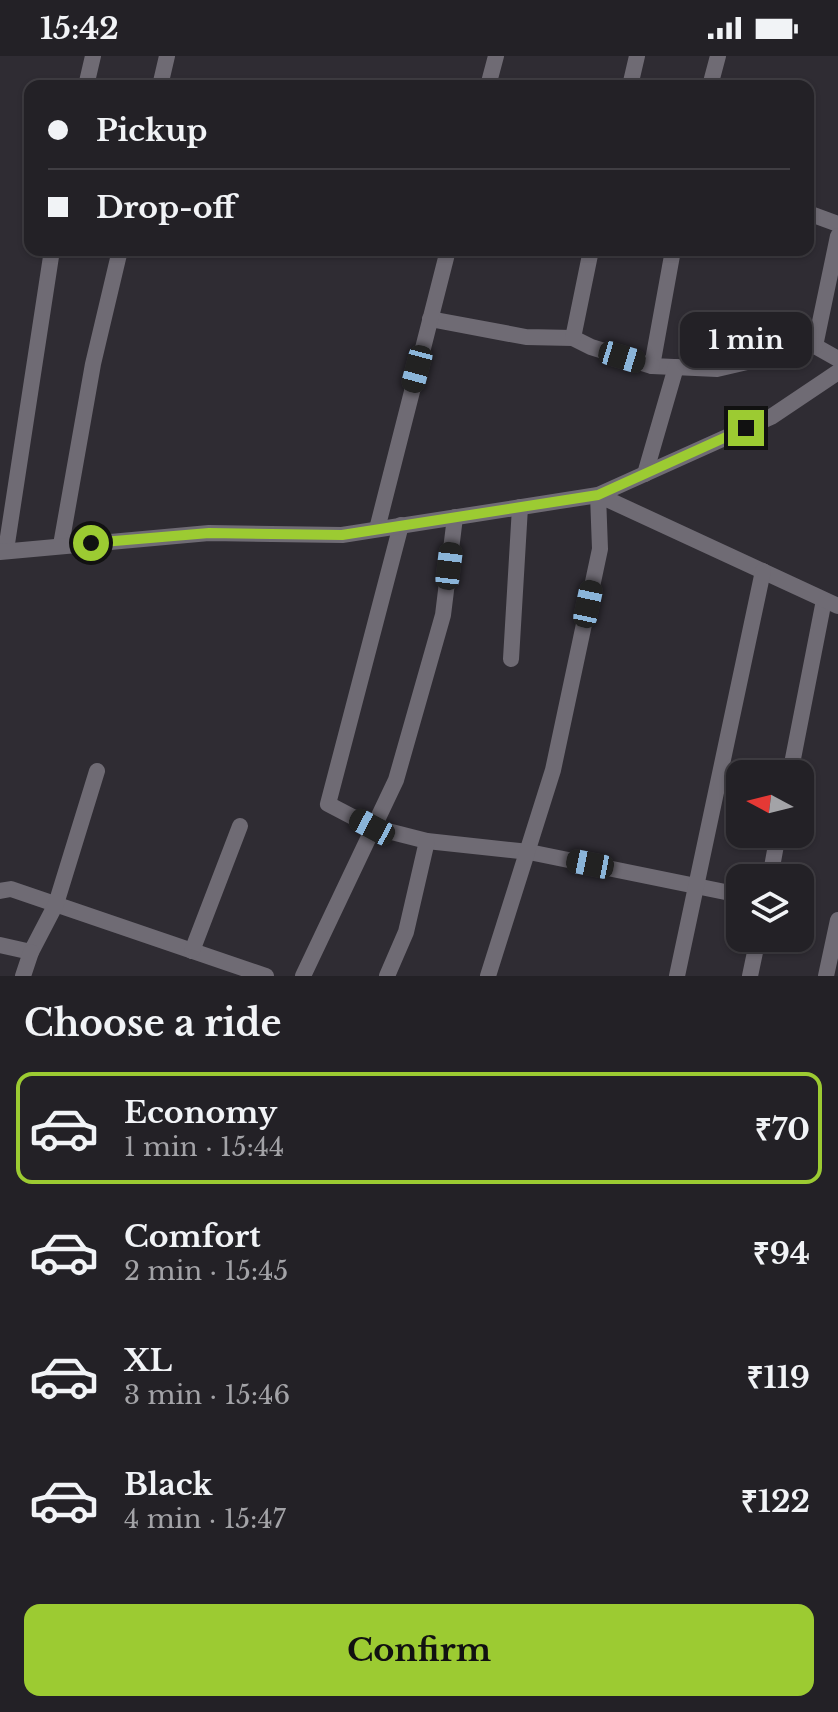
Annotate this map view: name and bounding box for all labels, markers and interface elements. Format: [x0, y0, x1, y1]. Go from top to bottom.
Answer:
text: 15:42 [40, 10, 119, 47]
text: Pickup [96, 112, 207, 149]
text: Drop-off [96, 189, 236, 226]
callout: 1 min [680, 312, 812, 368]
text: 1 min [708, 324, 784, 356]
car [596, 339, 648, 375]
car [399, 343, 435, 395]
route end [728, 410, 764, 446]
route start [73, 525, 109, 561]
car [434, 541, 464, 591]
car [571, 578, 605, 630]
north arrow [726, 760, 814, 848]
map controls [726, 760, 814, 952]
car [345, 805, 399, 849]
car [564, 848, 616, 880]
button: layers [726, 864, 814, 952]
text: Choose a ride [24, 1001, 281, 1046]
icon: car [28, 1092, 100, 1164]
text: Economy [124, 1094, 277, 1131]
text: ₹70 [755, 1111, 810, 1148]
text: 1 min · 15:44 [124, 1131, 284, 1163]
icon: car [28, 1216, 100, 1288]
text: Comfort [124, 1218, 261, 1255]
text: ₹94 [753, 1235, 810, 1272]
text: 2 min · 15:45 [124, 1255, 288, 1287]
icon: car [28, 1340, 100, 1412]
text: XL [124, 1342, 172, 1379]
text: ₹119 [746, 1359, 810, 1396]
text: 3 min · 15:46 [124, 1379, 290, 1411]
icon: car [28, 1464, 100, 1536]
text: Black [124, 1466, 212, 1503]
text: ₹122 [741, 1483, 810, 1520]
text: 4 min · 15:47 [124, 1503, 286, 1535]
button: Confirm [24, 1604, 814, 1696]

